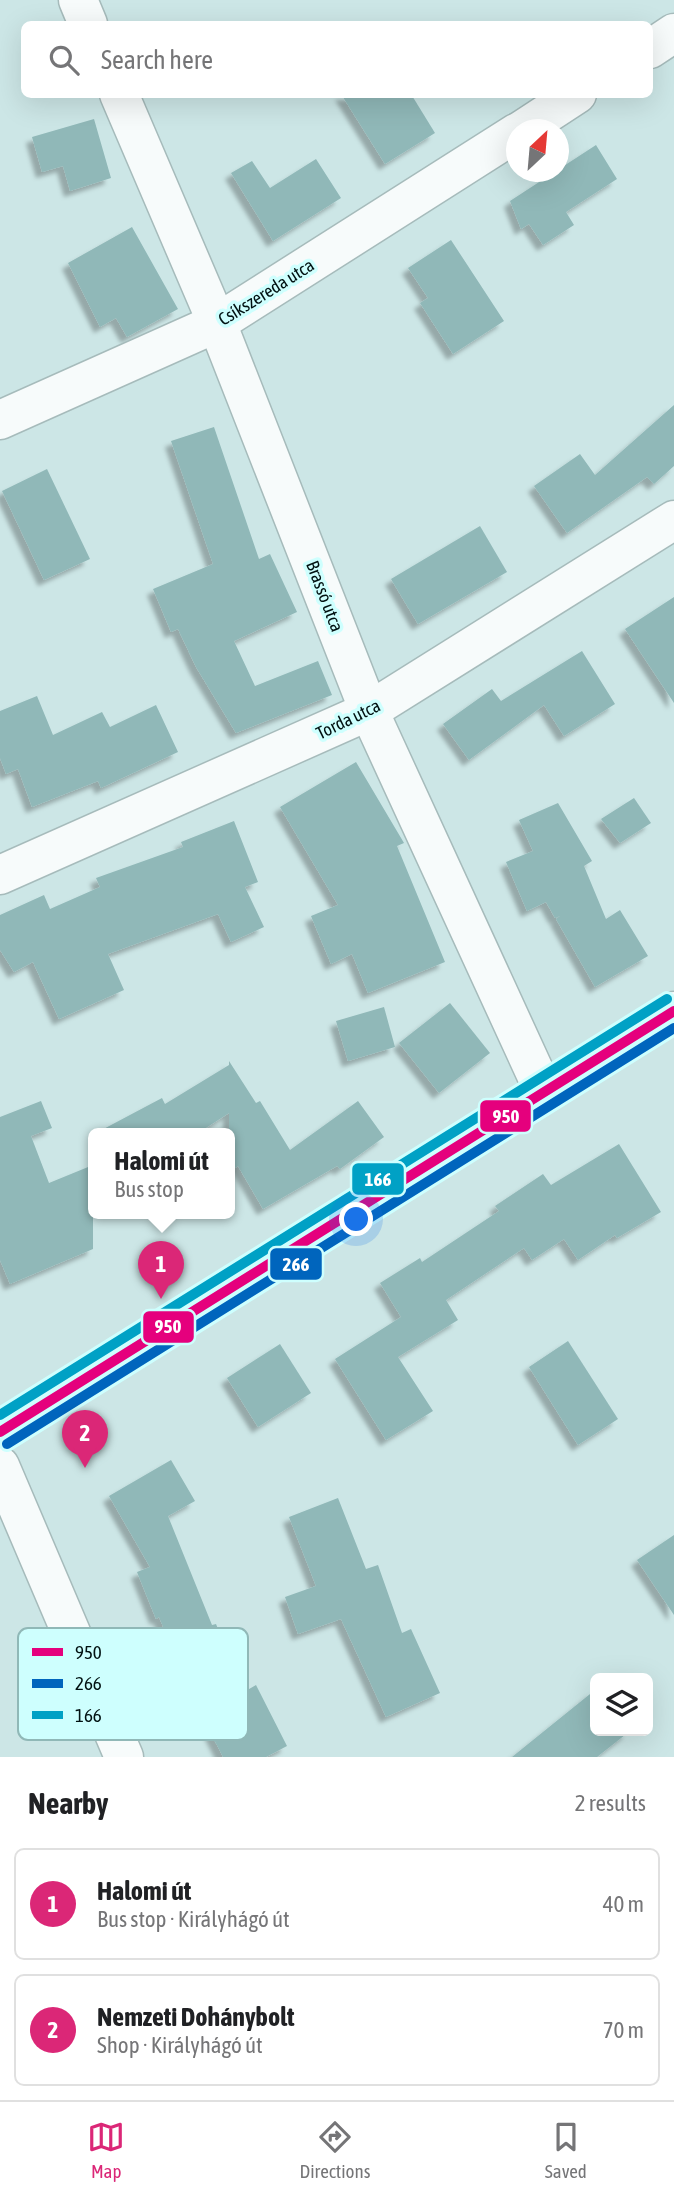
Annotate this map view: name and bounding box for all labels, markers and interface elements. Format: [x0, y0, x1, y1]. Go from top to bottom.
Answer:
search box [21, 21, 653, 98]
icon: search [45, 41, 83, 79]
text: Search here [101, 45, 213, 75]
north arrow [506, 119, 569, 182]
street label: Csíkszereda utca [214, 254, 318, 330]
street label: Brassó utca [302, 558, 348, 634]
street label: Torda utca [313, 695, 383, 743]
line badge: 950 [479, 1099, 532, 1133]
text: 950 [493, 1105, 519, 1127]
popup [88, 1128, 235, 1219]
text: Halomi út [114, 1146, 209, 1176]
line badge: 166 [351, 1162, 405, 1196]
text: 166 [365, 1168, 391, 1190]
text: Bus stop [114, 1176, 184, 1202]
your location [339, 1202, 373, 1236]
pin: 1 [138, 1241, 184, 1299]
line badge: 266 [269, 1247, 323, 1281]
text: 266 [283, 1253, 309, 1275]
line badge: 950 [142, 1310, 195, 1344]
text: 950 [155, 1315, 181, 1337]
pin: 2 [62, 1410, 108, 1468]
legend [18, 1628, 248, 1740]
text: 950 [75, 1641, 102, 1663]
text: 266 [75, 1672, 102, 1694]
map controls [590, 1673, 653, 1736]
button: layers [590, 1673, 653, 1736]
text: 166 [75, 1704, 102, 1726]
text: Nearby [28, 1786, 108, 1820]
text: 2 results [575, 1790, 646, 1816]
text: Halomi út [97, 1876, 191, 1906]
text: 1 [48, 1891, 58, 1917]
text: 40 m [603, 1891, 644, 1917]
text: Bus stop · Királyhágó út [97, 1906, 290, 1932]
text: Nemzeti Dohánybolt [97, 2002, 295, 2032]
text: 2 [48, 2017, 58, 2043]
text: 70 m [603, 2017, 644, 2043]
text: Shop · Királyhágó út [97, 2032, 263, 2058]
tab: Map [87, 2118, 125, 2182]
tab: Directions [300, 2118, 370, 2182]
tab: Saved [545, 2118, 587, 2182]

